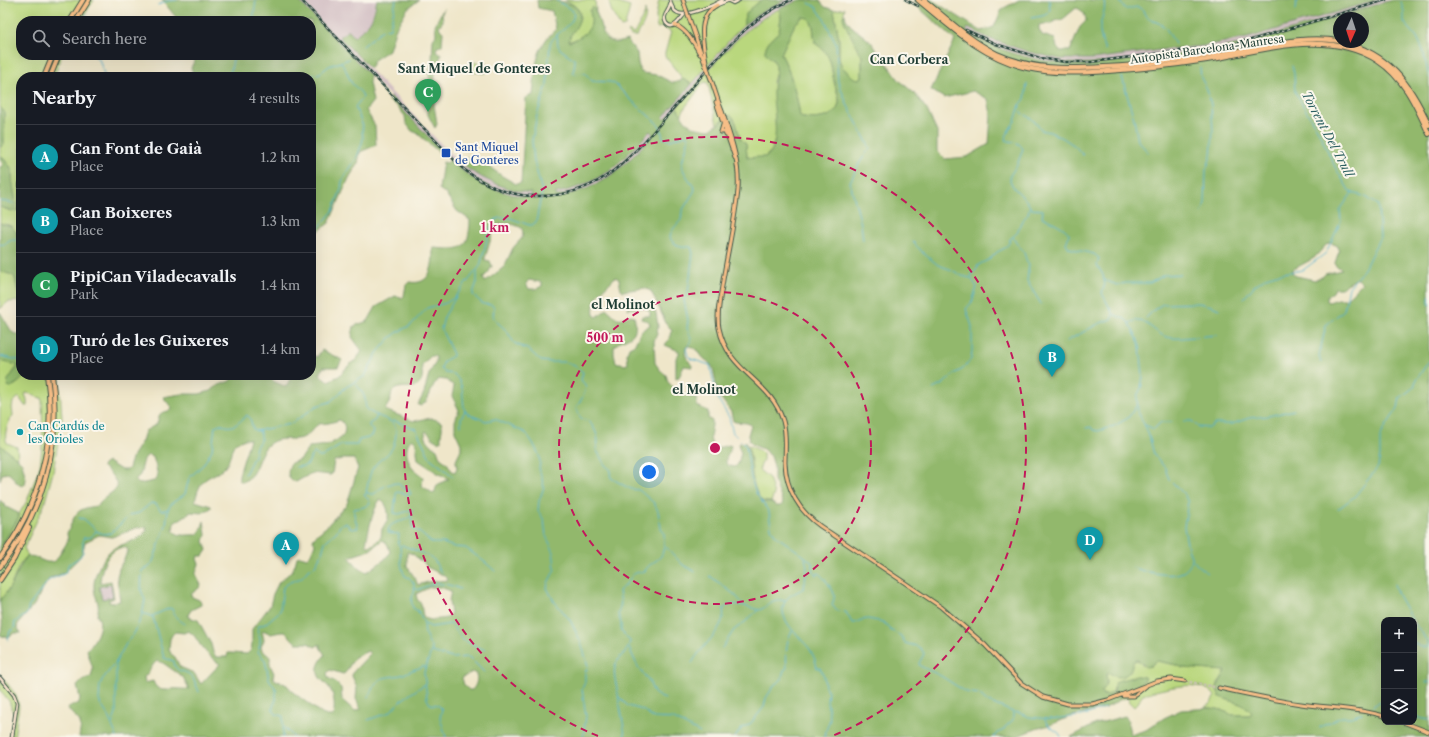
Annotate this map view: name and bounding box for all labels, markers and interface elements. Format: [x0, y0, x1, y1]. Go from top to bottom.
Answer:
north arrow [1333, 12, 1369, 48]
search box [16, 16, 316, 60]
icon: search [30, 27, 52, 49]
text: Search here [62, 29, 147, 48]
street label: Autopista Barcelona-Manresa [1128, 31, 1285, 67]
district label: Can Corbera [870, 52, 949, 67]
district label: Sant Miquel de Gonteres [398, 61, 551, 76]
pin: C [415, 79, 441, 112]
text: Nearby [32, 88, 96, 108]
water label: Torrent Del Trull [1299, 88, 1358, 181]
text: 4 results [249, 90, 300, 106]
text: Can Font de Gaià [70, 139, 202, 158]
place label: Sant Miquel de Gonteres [455, 140, 519, 167]
marker: Sant Miquel de Gonteres [440, 147, 452, 159]
text: A [40, 149, 50, 165]
text: 1.2 km [261, 149, 300, 165]
text: Place [70, 158, 103, 174]
text: Can Boixeres [70, 203, 172, 222]
text: B [40, 213, 50, 229]
text: 1.3 km [261, 213, 300, 229]
text: 1 km [481, 220, 509, 235]
text: Place [70, 222, 103, 238]
text: PipiCan Viladecavalls [70, 267, 237, 286]
text: C [40, 277, 50, 293]
text: 1.4 km [261, 277, 300, 293]
text: Park [70, 286, 98, 302]
district label: el Molinot [591, 297, 655, 312]
text: 500 m [587, 330, 623, 345]
text: Turó de les Guixeres [70, 331, 229, 350]
text: D [39, 341, 51, 357]
text: 1.4 km [261, 341, 300, 357]
pin: B [1039, 344, 1065, 377]
text: Place [70, 350, 103, 366]
district label: el Molinot [672, 382, 736, 397]
place label: Can Cardús de les Orioles [28, 419, 105, 446]
marker: Can Cardús de les Orioles [15, 427, 25, 437]
centre of rings [708, 441, 722, 455]
your location [639, 462, 659, 482]
pin: D [1077, 527, 1103, 560]
pin: A [273, 532, 299, 565]
map controls [1381, 617, 1417, 725]
button: + [1381, 617, 1417, 653]
button: − [1381, 653, 1417, 689]
button: layers [1381, 689, 1417, 725]

